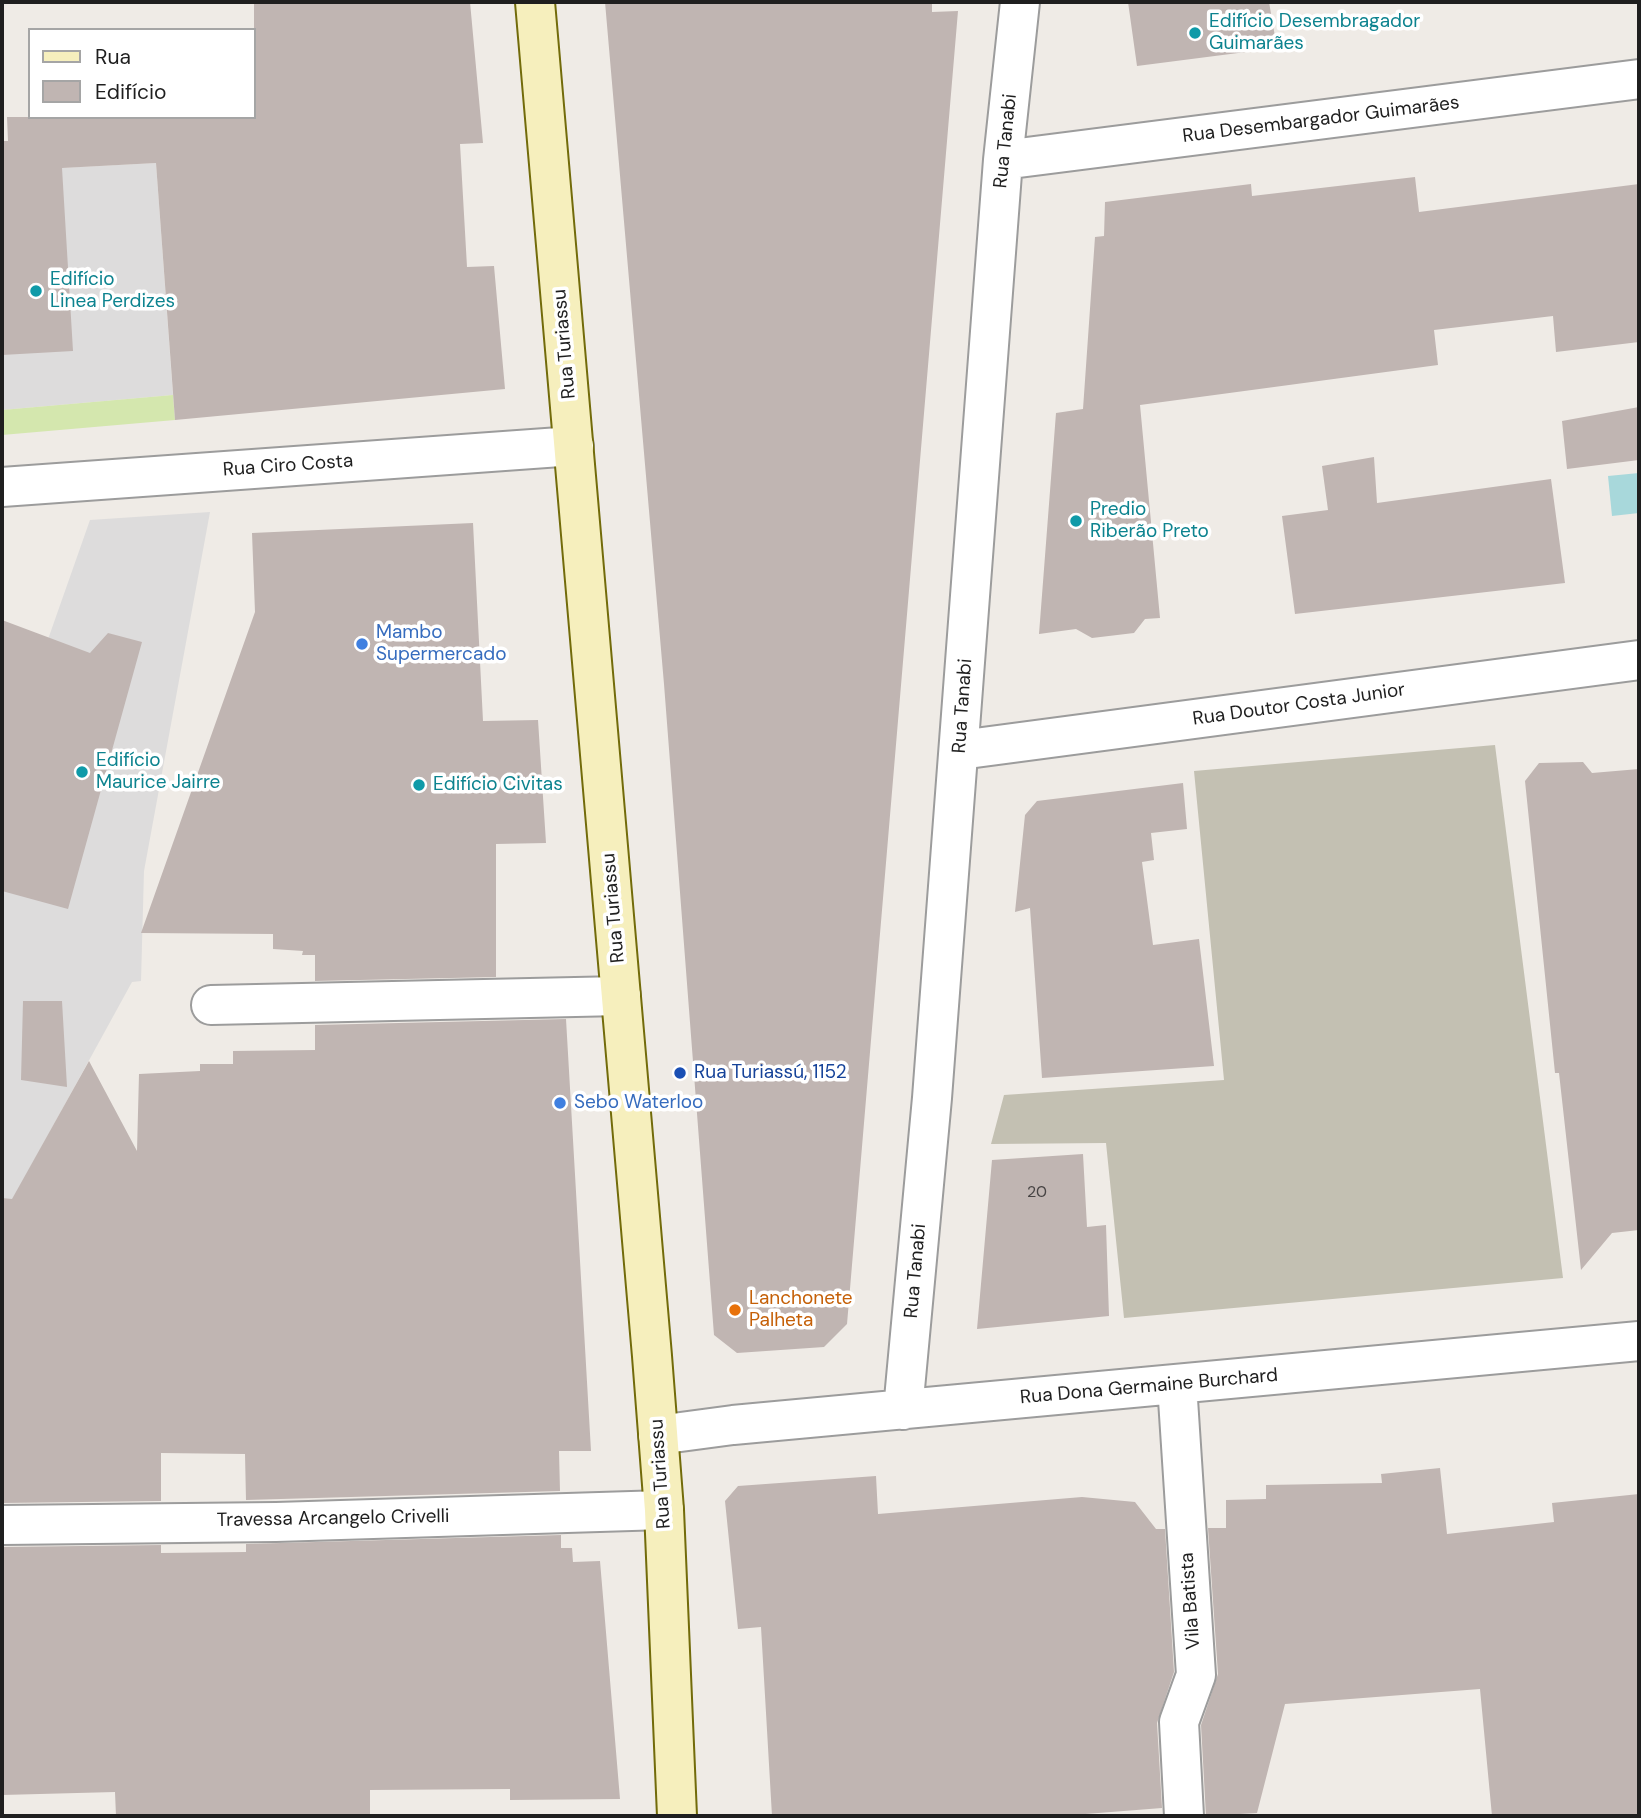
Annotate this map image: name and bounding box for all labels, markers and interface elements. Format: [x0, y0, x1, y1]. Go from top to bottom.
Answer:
place label: Edifício Desembragador Guimarães [1209, 11, 1420, 55]
marker: Edifício Desembragador Guimarães [1187, 25, 1203, 41]
legend [28, 28, 256, 119]
text: Rua [95, 43, 131, 71]
text: Edifício [95, 78, 166, 106]
street label: Rua Desembargador Guimarães [1181, 92, 1461, 148]
street label: Rua Tanabi [990, 93, 1022, 189]
place label: Edifício Linea Perdizes [50, 269, 175, 313]
marker: Edifício Linea Perdizes [28, 283, 44, 299]
street label: Rua Turiassu [549, 288, 581, 400]
street label: Rua Ciro Costa [222, 450, 354, 482]
place label: Predio Riberão Preto [1090, 499, 1209, 543]
marker: Predio Riberão Preto [1068, 513, 1084, 529]
place label: Mambo Supermercado [376, 622, 506, 666]
marker: Mambo Supermercado [354, 636, 370, 652]
street label: Rua Tanabi [948, 658, 978, 754]
street label: Rua Doutor Costa Junior [1191, 679, 1407, 731]
place label: Edifício Maurice Jairre [96, 750, 220, 794]
marker: Edifício Maurice Jairre [74, 764, 90, 780]
place label: Edifício Civitas [433, 774, 563, 796]
marker: Edifício Civitas [411, 777, 427, 793]
street label: Rua Turiassu [598, 852, 630, 964]
place label: Rua Turiassú, 1152 [694, 1062, 847, 1084]
marker: Rua Turiassú, 1152 [672, 1065, 688, 1081]
place label: Sebo Waterloo [574, 1092, 703, 1114]
marker: Sebo Waterloo [552, 1095, 568, 1111]
house number: 20 [1027, 1183, 1047, 1203]
street label: Rua Tanabi [901, 1223, 931, 1319]
place label: Lanchonete Palheta [749, 1288, 853, 1332]
marker: Lanchonete Palheta [727, 1302, 743, 1318]
street label: Rua Dona Germaine Burchard [1019, 1364, 1279, 1410]
street label: Rua Turiassu [646, 1418, 676, 1530]
street label: Travessa Arcangelo Crivelli [216, 1506, 450, 1532]
street label: Vila Batista [1176, 1552, 1206, 1650]

